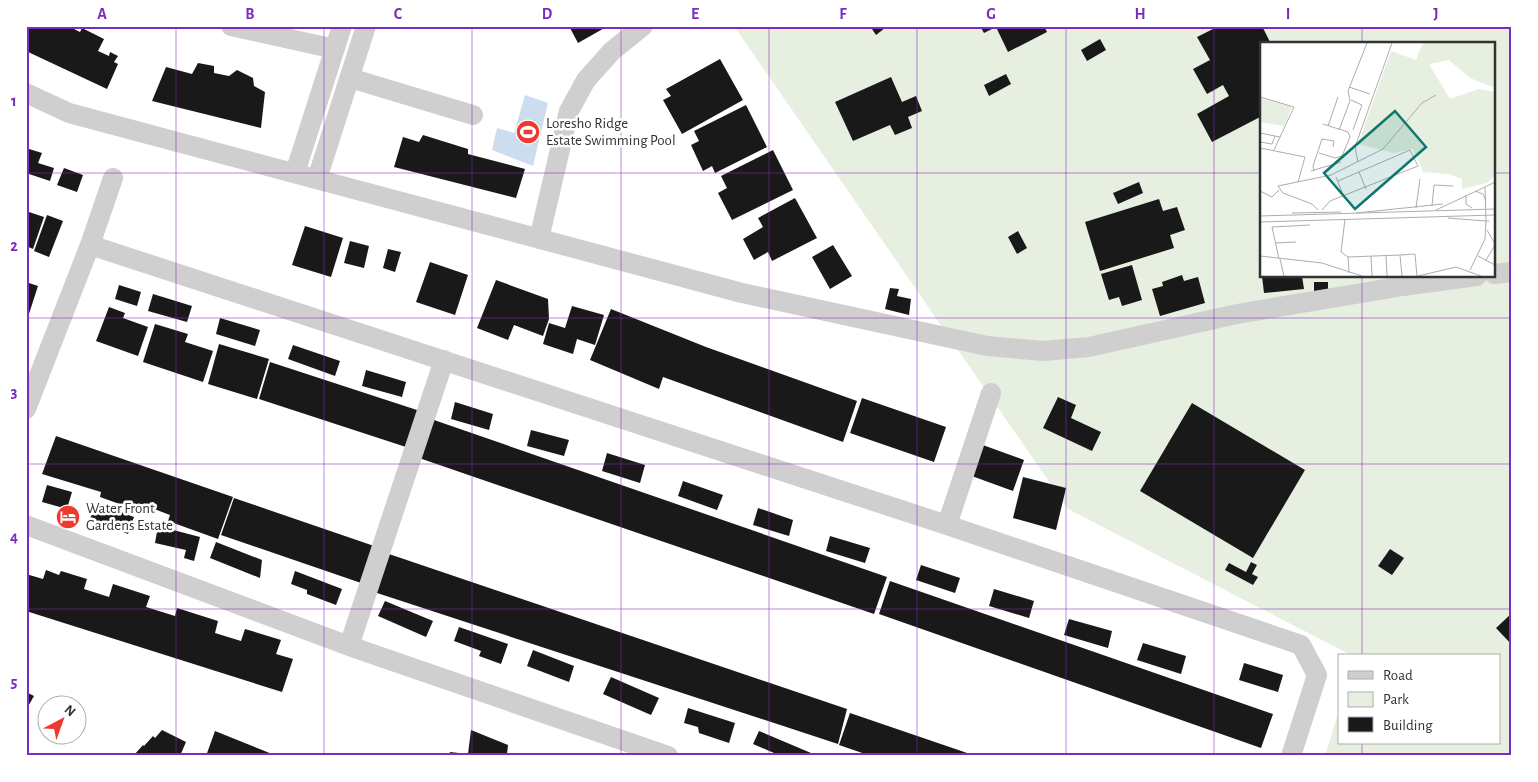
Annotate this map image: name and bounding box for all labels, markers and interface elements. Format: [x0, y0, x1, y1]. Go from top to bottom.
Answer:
text: A [97, 6, 107, 22]
text: B [245, 6, 255, 22]
text: C [394, 6, 403, 22]
text: D [542, 6, 553, 22]
text: E [691, 6, 699, 22]
text: F [839, 6, 847, 22]
text: G [986, 6, 996, 22]
text: H [1134, 6, 1146, 22]
text: I [1286, 6, 1290, 22]
text: J [1433, 6, 1439, 22]
inset map [1260, 42, 1496, 278]
text: 1 [11, 93, 17, 109]
place label: Loresho Ridge Estate Swimming Pool [546, 116, 676, 148]
sports icon: Loresho Ridge Estate Swimming Pool [515, 119, 541, 145]
text: 2 [10, 238, 18, 254]
text: 3 [11, 384, 18, 400]
place label: Water Front Gardens Estate [86, 501, 173, 533]
hotel icon: Water Front Gardens Estate [55, 504, 81, 530]
text: 4 [10, 529, 18, 545]
legend [1338, 654, 1500, 744]
text: Road [1383, 668, 1413, 683]
text: 5 [11, 674, 18, 690]
text: Park [1383, 692, 1409, 707]
north arrow [38, 694, 88, 744]
text: N [62, 702, 78, 719]
text: Building [1383, 718, 1433, 733]

